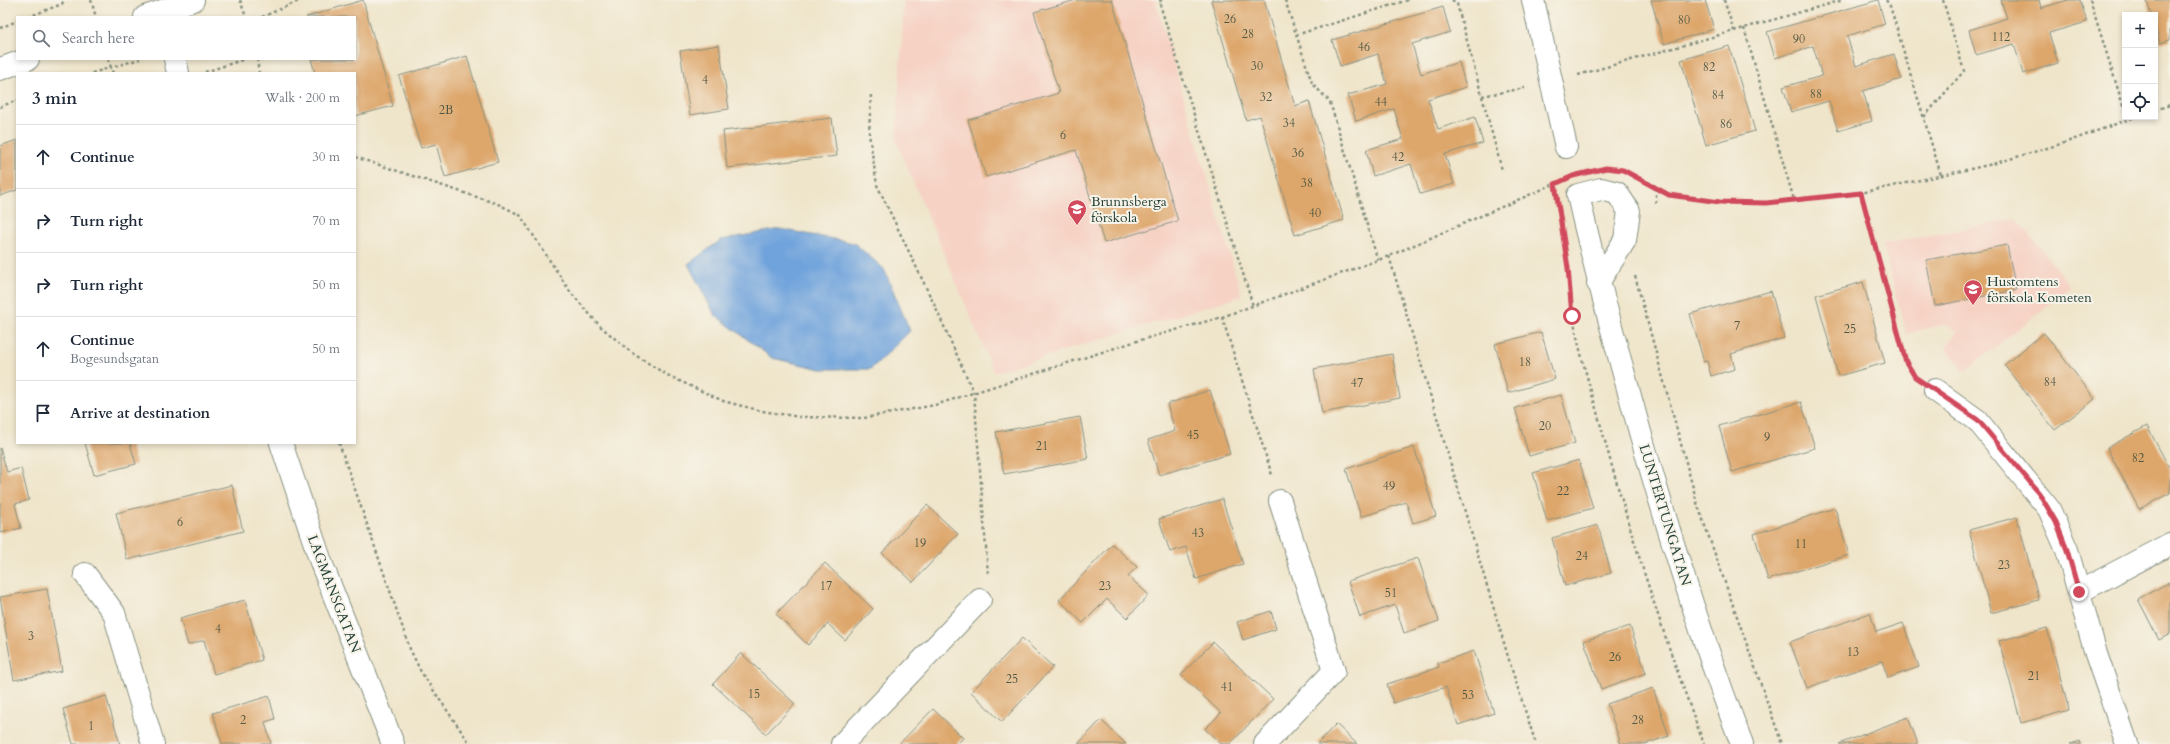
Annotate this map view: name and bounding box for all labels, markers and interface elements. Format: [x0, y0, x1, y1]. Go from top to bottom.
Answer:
house number: 26 [1224, 11, 1236, 27]
house number: 80 [1678, 12, 1690, 28]
map controls [2122, 12, 2158, 120]
button: + [2122, 12, 2158, 48]
search box [16, 16, 356, 60]
house number: 28 [1242, 26, 1254, 42]
icon: search [30, 27, 52, 49]
text: Search here [62, 28, 135, 48]
house number: 112 [1992, 29, 2010, 45]
house number: 90 [1793, 31, 1805, 47]
house number: 46 [1358, 39, 1370, 55]
button: − [2122, 48, 2158, 84]
house number: 30 [1251, 58, 1263, 74]
house number: 82 [1703, 59, 1715, 75]
house number: 4 [702, 72, 708, 88]
button: locate [2122, 84, 2158, 120]
house number: 88 [1810, 86, 1822, 102]
text: 3 min [32, 87, 77, 110]
house number: 84 [1712, 87, 1724, 103]
text: Walk · 200 m [265, 89, 340, 107]
house number: 32 [1260, 89, 1272, 105]
house number: 44 [1375, 94, 1387, 110]
house number: 2B [439, 102, 453, 118]
house number: 34 [1283, 115, 1295, 131]
house number: 86 [1720, 116, 1732, 132]
house number: 6 [1060, 127, 1066, 143]
house number: 36 [1292, 145, 1304, 161]
icon: ahead [32, 146, 54, 168]
text: Continue [70, 147, 135, 167]
text: 30 m [312, 148, 340, 166]
house number: 42 [1392, 149, 1404, 165]
house number: 38 [1301, 175, 1313, 191]
place label: Brunnsberga förskola [1091, 192, 1167, 227]
school or university icon: Brunnsberga förskola [1066, 198, 1088, 226]
house number: 40 [1309, 205, 1321, 221]
icon: right [32, 210, 54, 232]
text: Turn right [70, 211, 143, 231]
text: 70 m [312, 212, 340, 230]
place label: Hustomtens förskola Kometen [1987, 272, 2092, 307]
icon: right [32, 274, 54, 296]
text: Turn right [70, 275, 143, 295]
text: 50 m [312, 276, 340, 294]
school or university icon: Hustomtens förskola Kometen [1962, 278, 1984, 306]
route start [1563, 307, 1581, 325]
house number: 7 [1734, 318, 1740, 334]
house number: 25 [1844, 321, 1856, 337]
text: Continue [70, 330, 135, 350]
icon: ahead [32, 338, 54, 360]
text: 50 m [312, 340, 340, 358]
text: Bogesundsgatan [70, 350, 159, 368]
house number: 18 [1519, 354, 1531, 370]
house number: 84 [2044, 374, 2056, 390]
house number: 47 [1351, 375, 1363, 391]
icon: arrive [32, 402, 54, 424]
text: Arrive at destination [70, 403, 210, 423]
house number: 20 [1539, 418, 1551, 434]
house number: 45 [1187, 427, 1199, 443]
house number: 9 [1764, 429, 1770, 445]
house number: 21 [1036, 438, 1048, 454]
street label: LUNTERTUNGATAN [1634, 442, 1696, 588]
house number: 82 [2132, 450, 2144, 466]
house number: 49 [1383, 478, 1395, 494]
house number: 22 [1557, 483, 1569, 499]
house number: 6 [177, 514, 183, 530]
house number: 43 [1192, 525, 1204, 541]
street label: LAGMANSGATAN [303, 532, 365, 656]
house number: 19 [914, 535, 926, 551]
house number: 11 [1795, 536, 1807, 552]
house number: 24 [1576, 548, 1588, 564]
house number: 23 [1998, 557, 2010, 573]
house number: 17 [820, 578, 832, 594]
house number: 23 [1099, 578, 1111, 594]
route end [2070, 583, 2088, 601]
house number: 51 [1385, 585, 1397, 601]
house number: 4 [215, 621, 221, 637]
house number: 3 [28, 628, 34, 644]
house number: 13 [1847, 644, 1859, 660]
house number: 26 [1609, 649, 1621, 665]
house number: 21 [2028, 668, 2040, 684]
house number: 25 [1006, 671, 1018, 687]
house number: 41 [1221, 679, 1233, 695]
house number: 15 [748, 686, 760, 702]
house number: 53 [1462, 687, 1474, 703]
house number: 2 [240, 712, 246, 728]
house number: 28 [1632, 712, 1644, 728]
house number: 1 [88, 718, 94, 734]

